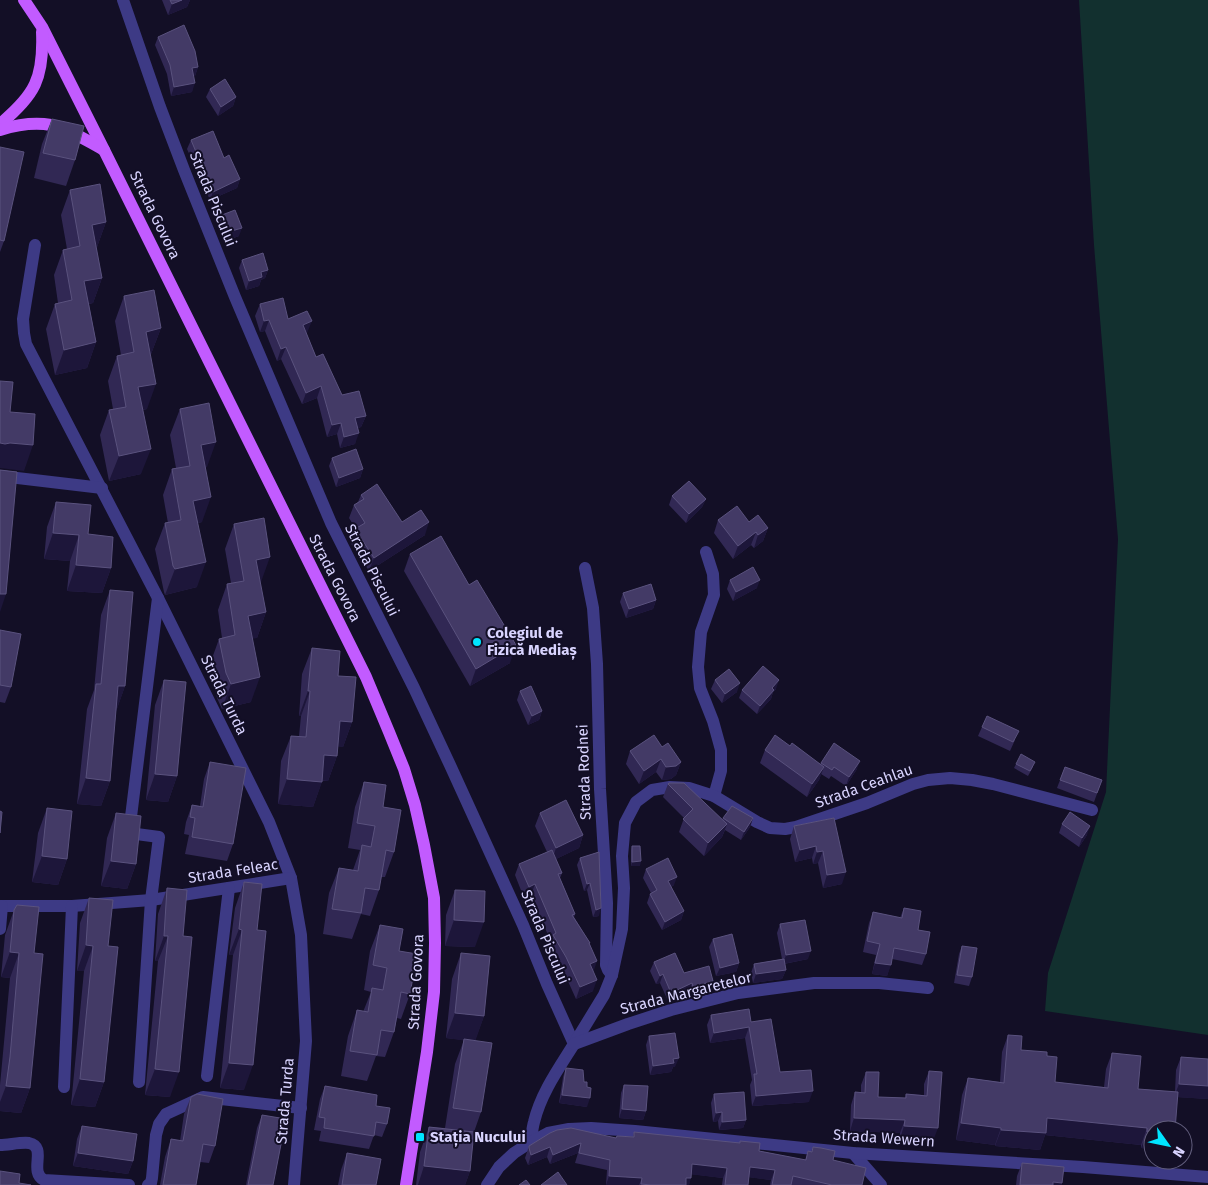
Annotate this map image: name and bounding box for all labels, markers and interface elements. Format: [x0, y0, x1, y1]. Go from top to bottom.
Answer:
street label: Strada Piscului [186, 149, 240, 249]
street label: Strada Govora [126, 168, 184, 262]
street label: Strada Piscului [341, 521, 403, 619]
street label: Strada Govora [305, 531, 365, 625]
place label: Colegiul de Fizică Mediaș [487, 624, 577, 660]
marker: Colegiul de Fizică Mediaș [471, 636, 483, 648]
street label: Strada Turda [197, 652, 251, 738]
street label: Strada Rodnei [573, 724, 595, 820]
street label: Strada Ceahlau [813, 760, 915, 812]
street label: Strada Feleac [187, 855, 279, 887]
street label: Strada Piscului [517, 887, 573, 987]
street label: Strada Govora [405, 934, 427, 1030]
street label: Strada Margaretelor [618, 968, 754, 1018]
street label: Strada Turda [272, 1057, 298, 1145]
north arrow [1143, 1120, 1193, 1170]
street label: Strada Wewern [832, 1125, 936, 1151]
place label: Stația Nucului [430, 1128, 526, 1147]
marker: Stația Nucului [414, 1131, 426, 1143]
text: N [1169, 1143, 1188, 1160]

